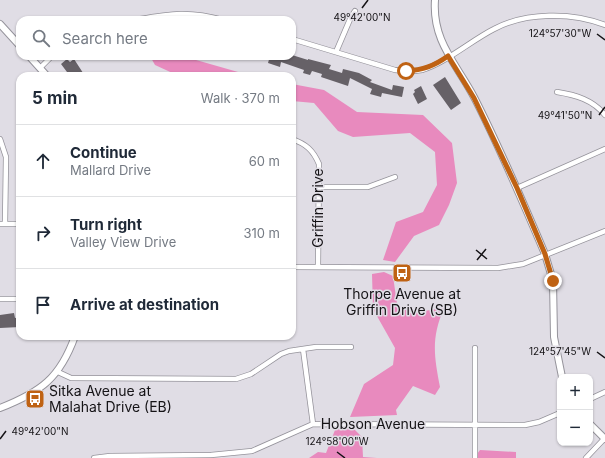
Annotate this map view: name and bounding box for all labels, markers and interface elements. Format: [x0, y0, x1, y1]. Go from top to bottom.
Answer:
text: 49°42'00"N [333, 11, 391, 23]
search box [16, 16, 296, 60]
icon: search [30, 27, 52, 49]
text: 124°57'30"W [529, 27, 591, 39]
text: Search here [62, 29, 148, 48]
route start [397, 62, 415, 80]
text: 5 min [32, 88, 78, 108]
text: Walk · 370 m [201, 90, 280, 106]
text: 49°41'50"N [538, 109, 592, 121]
text: Continue [70, 143, 137, 162]
icon: ahead [32, 150, 54, 172]
text: 60 m [249, 153, 280, 169]
text: Mallard Drive [70, 162, 151, 178]
street label: Griffin Drive [309, 168, 326, 248]
text: Turn right [70, 215, 142, 234]
icon: right [32, 222, 54, 244]
text: 310 m [243, 225, 280, 241]
text: Valley View Drive [70, 234, 176, 250]
bus stop icon: Thorpe Avenue at Griffin Drive (SB) [391, 262, 413, 284]
route end [544, 272, 562, 290]
place label: Thorpe Avenue at Griffin Drive (SB) [343, 285, 461, 318]
icon: arrive [32, 294, 54, 316]
text: Arrive at destination [70, 295, 219, 314]
text: 124°57'45"W [529, 345, 591, 357]
map controls [557, 374, 593, 446]
button: + [557, 374, 593, 410]
place label: Sitka Avenue at Malahat Drive (EB) [49, 382, 172, 415]
bus stop icon: Sitka Avenue at Malahat Drive (EB) [24, 388, 46, 410]
button: − [557, 410, 593, 446]
street label: Hobson Avenue [321, 415, 425, 432]
text: 49°42'00"N [11, 425, 69, 437]
text: 124°58'00"W [305, 435, 369, 447]

